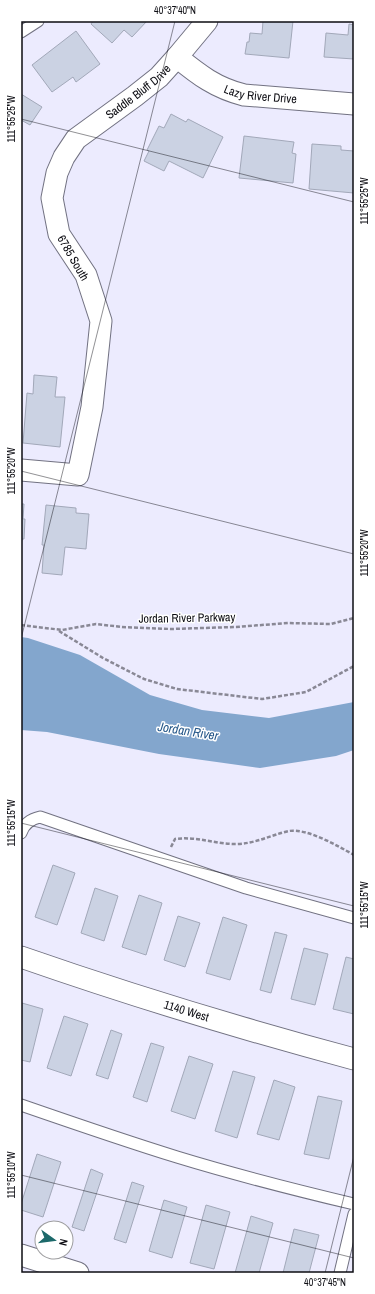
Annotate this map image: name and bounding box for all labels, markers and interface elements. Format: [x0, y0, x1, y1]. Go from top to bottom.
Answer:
text: 40°37'40"N [154, 4, 196, 17]
street label: Saddle Bluff Drive [102, 61, 174, 123]
street label: Lazy River Drive [222, 81, 297, 107]
text: 111°55'25"W [5, 95, 18, 142]
text: 111°55'25"W [358, 177, 371, 224]
street label: 6785 South [53, 232, 93, 284]
text: 111°55'20"W [5, 447, 18, 494]
text: 111°55'20"W [358, 529, 371, 576]
street label: Jordan River Parkway [138, 609, 236, 627]
water label: Jordan River [156, 718, 220, 744]
text: 111°55'15"W [5, 799, 18, 846]
text: 111°55'15"W [358, 881, 371, 928]
street label: 1140 West [162, 997, 211, 1025]
text: 111°55'10"W [5, 1151, 18, 1198]
north arrow [34, 1220, 74, 1260]
text: N [56, 1238, 71, 1247]
text: 40°37'45"N [304, 1276, 346, 1289]

